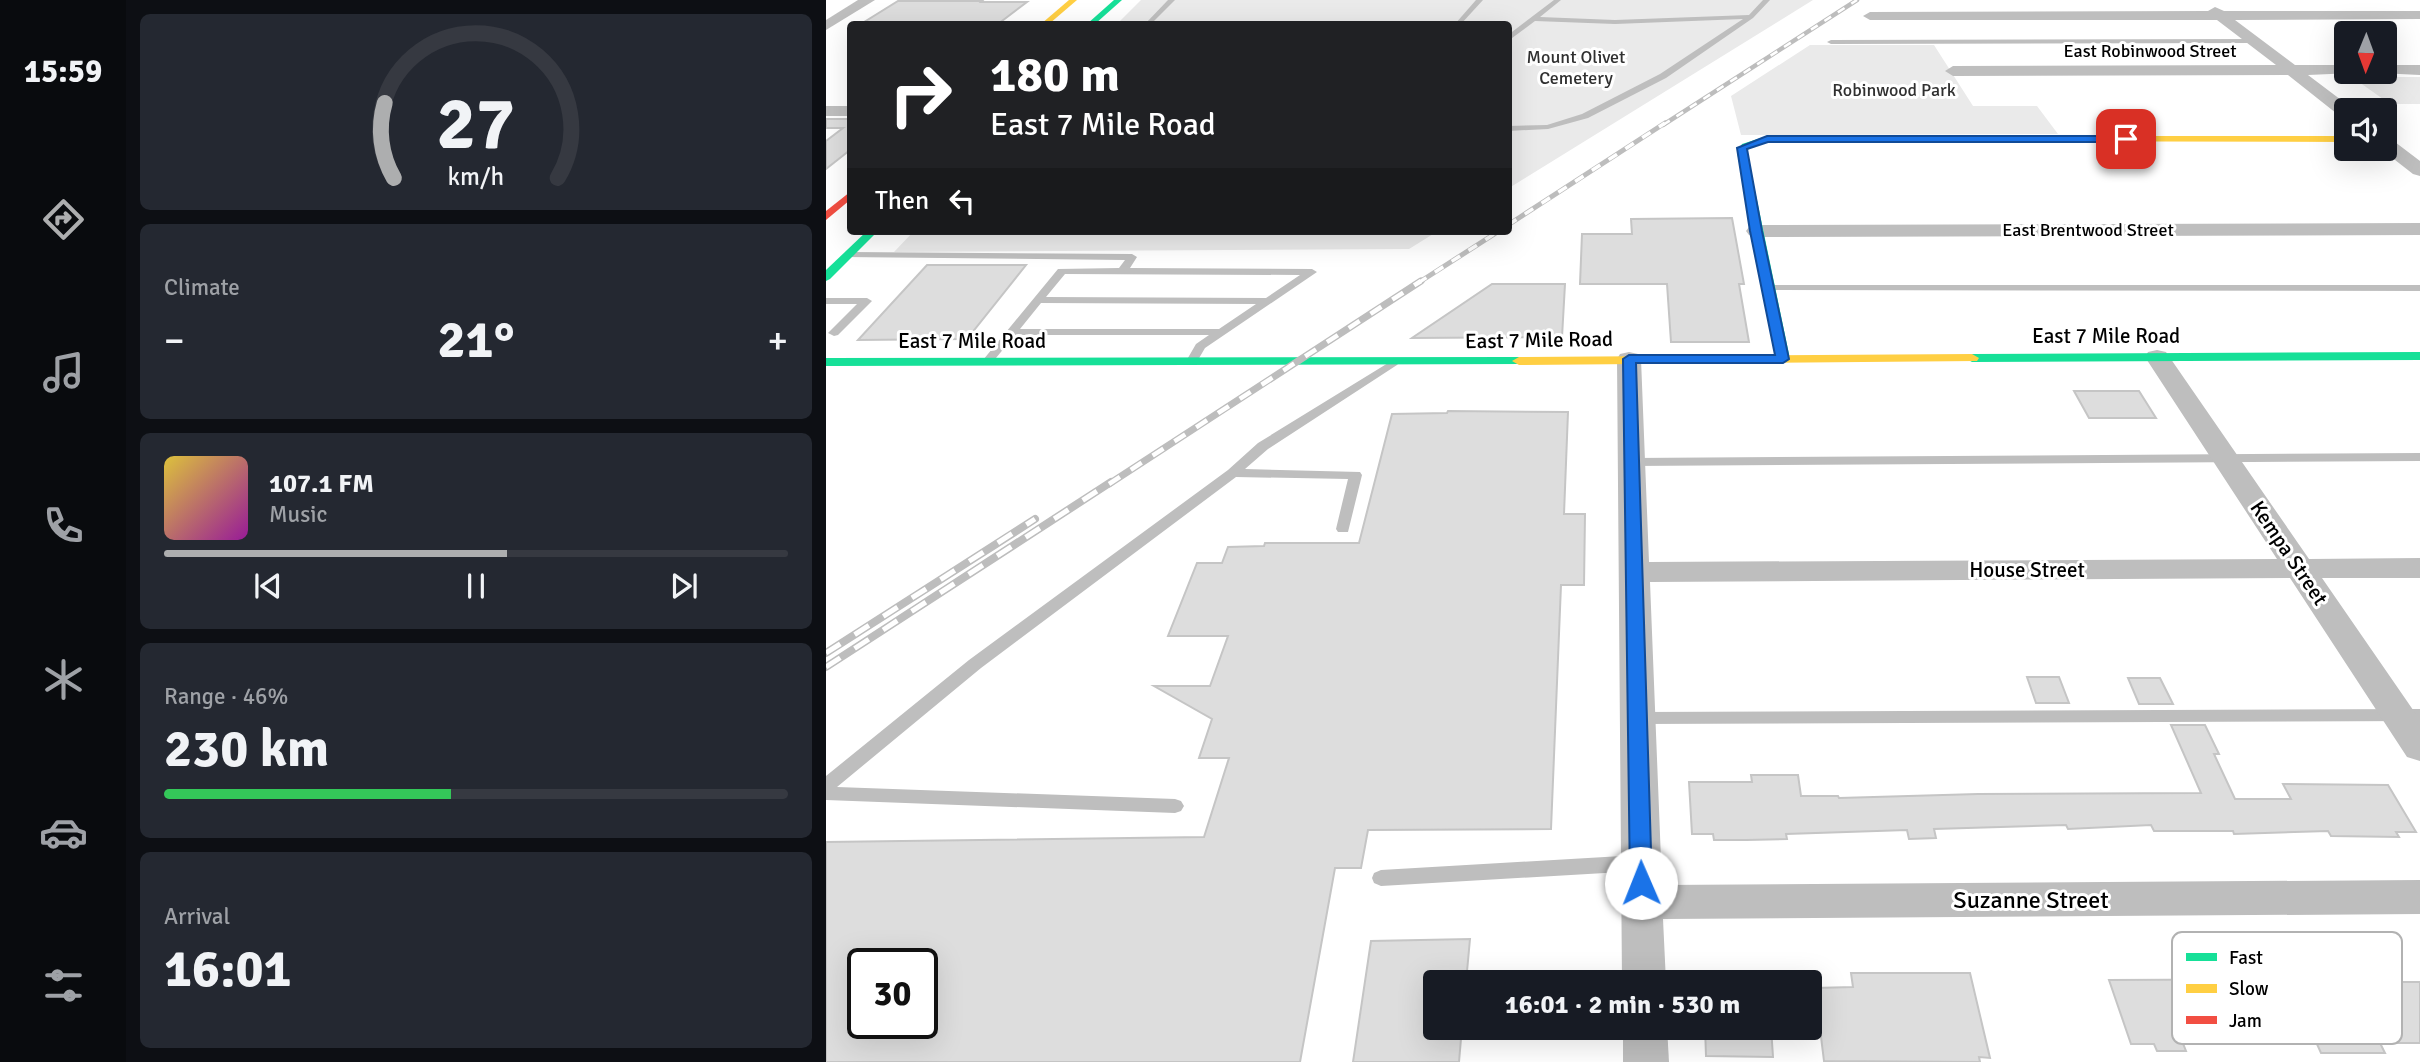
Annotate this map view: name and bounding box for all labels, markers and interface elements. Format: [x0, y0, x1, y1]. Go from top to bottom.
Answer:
north arrow [2334, 21, 2398, 84]
map controls [2334, 21, 2397, 161]
street label: East Robinwood Street [2063, 40, 2237, 62]
text: 180 m [990, 45, 1120, 105]
park label: Mount Olivet Cemetery [1527, 46, 1625, 89]
icon: right [875, 49, 966, 140]
text: 15:59 [24, 52, 102, 91]
park label: Robinwood Park [1832, 79, 1956, 101]
text: 27 [437, 80, 515, 169]
button: sound [2334, 98, 2397, 161]
text: East 7 Mile Road [990, 105, 1216, 144]
pin [2096, 109, 2156, 169]
icon: arrive [2107, 120, 2145, 158]
text: km/h [448, 161, 504, 192]
icon: left [943, 182, 981, 220]
text: Then [875, 185, 929, 217]
icon: directions [39, 195, 88, 244]
street label: East Brentwood Street [2002, 219, 2174, 241]
text: Climate [164, 273, 240, 302]
text: 21° [438, 308, 514, 372]
text: − [164, 317, 185, 364]
text: + [767, 317, 788, 364]
street label: East 7 Mile Road [2032, 323, 2180, 349]
street label: East 7 Mile Road [1465, 326, 1613, 354]
street label: East 7 Mile Road [898, 328, 1046, 354]
icon: music [39, 348, 88, 397]
text: 107.1 FM [269, 468, 374, 500]
street label: Kempa Street [2245, 496, 2333, 610]
text: Music [269, 500, 327, 529]
icon: phone [39, 501, 88, 550]
street label: House Street [1969, 557, 2085, 583]
icon: previous [249, 567, 287, 605]
icon: pause [457, 567, 495, 605]
icon: next [665, 567, 703, 605]
icon: climate [39, 655, 88, 704]
text: Range · 46% [164, 682, 288, 711]
text: 230 km [164, 717, 329, 781]
icon: car [39, 808, 88, 857]
position arrow [1604, 846, 1678, 920]
street label: Suzanne Street [1953, 885, 2109, 915]
text: Arrival [164, 902, 230, 931]
legend [2172, 932, 2402, 1044]
text: 16:01 [164, 937, 292, 1001]
text: Fast [2229, 946, 2263, 970]
speed limit sign: 30 [847, 948, 938, 1039]
icon: filters [39, 961, 88, 1010]
text: Slow [2229, 977, 2269, 1001]
text: 16:01 · 2 min · 530 m [1505, 989, 1740, 1021]
text: Jam [2229, 1009, 2262, 1033]

